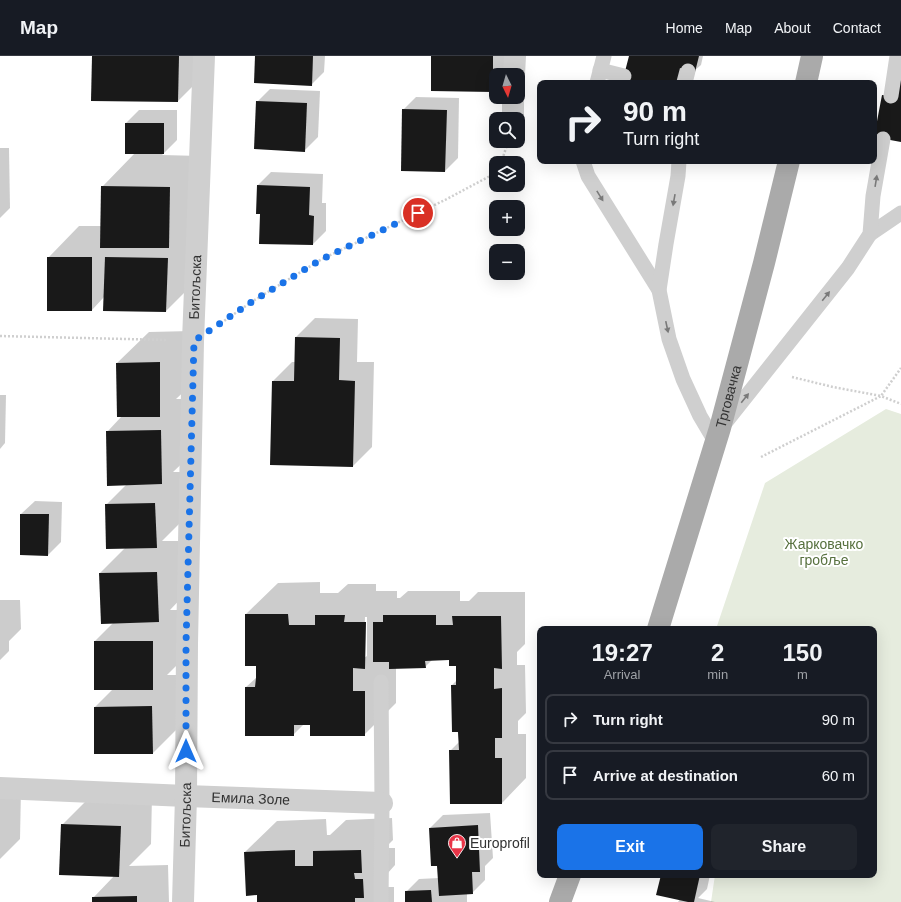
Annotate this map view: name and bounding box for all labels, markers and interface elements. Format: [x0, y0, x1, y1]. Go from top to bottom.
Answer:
text: Map [20, 17, 58, 38]
text: Home [666, 20, 703, 36]
text: Map [725, 20, 752, 36]
text: About [774, 20, 811, 36]
text: Contact [833, 20, 881, 36]
north arrow [489, 68, 525, 104]
map controls [489, 68, 525, 280]
icon: right [557, 96, 609, 148]
text: 90 m [623, 96, 687, 127]
button: search [489, 112, 525, 148]
text: Turn right [623, 129, 699, 149]
button: layers [489, 156, 525, 192]
one-way arrow [873, 175, 879, 187]
one-way arrow [596, 191, 604, 201]
one-way arrow [671, 193, 677, 206]
pin [401, 196, 435, 230]
button: + [489, 200, 525, 236]
icon: arrive [407, 202, 429, 224]
button: − [489, 244, 525, 280]
street label: Битољска [186, 254, 204, 320]
one-way arrow [821, 290, 830, 301]
one-way arrow [664, 321, 670, 334]
street label: Трговачка [712, 363, 745, 430]
one-way arrow [740, 392, 749, 403]
park label: Жарковачко гробље [785, 536, 864, 568]
text: 19:27 [591, 639, 653, 666]
text: 2 [711, 639, 724, 666]
text: 150 [783, 639, 823, 666]
text: Arrival [604, 667, 641, 682]
text: min [707, 667, 728, 682]
text: m [797, 667, 808, 682]
icon: right [559, 708, 581, 730]
text: Turn right [593, 711, 663, 728]
text: 90 m [822, 711, 855, 728]
position arrow [165, 730, 207, 772]
icon: arrive [559, 764, 581, 786]
text: Arrive at destination [593, 767, 738, 784]
text: 60 m [822, 767, 855, 784]
street label: Битољска [177, 782, 194, 848]
street label: Емила Золе [211, 789, 291, 808]
button: Exit [557, 824, 703, 870]
button: Share [711, 824, 857, 870]
shop icon: Europrofil [447, 833, 467, 858]
place label: Europrofil [470, 835, 530, 851]

